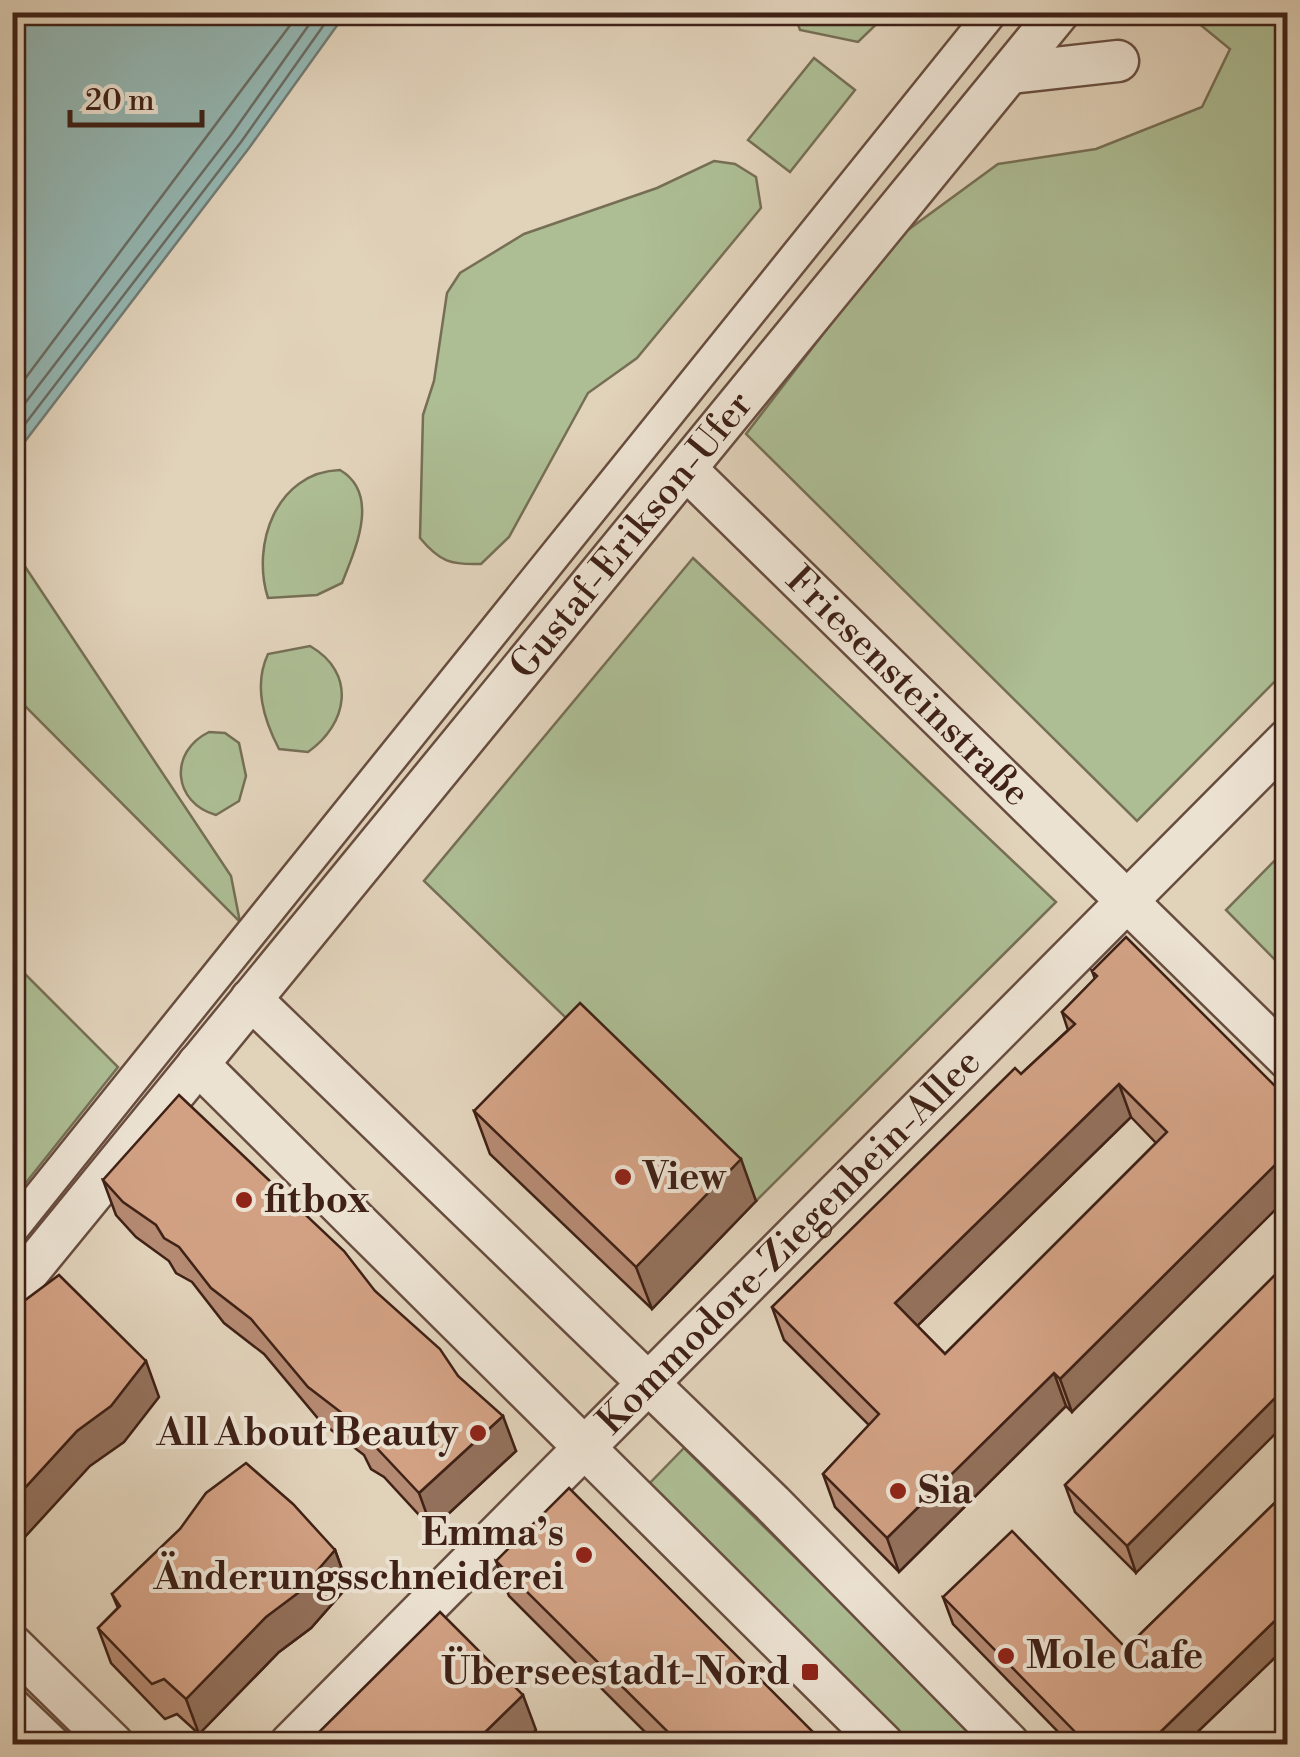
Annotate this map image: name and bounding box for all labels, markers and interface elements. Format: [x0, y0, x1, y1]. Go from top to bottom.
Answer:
scale bar [70, 65, 202, 127]
text: 20 m [85, 82, 154, 120]
street label: Gustaf-Erikson-Ufer [500, 382, 763, 688]
street label: Friesensteinstraße [776, 557, 1040, 816]
street label: Kommodore-Ziegenbein-Allee [587, 1039, 991, 1444]
place label: View [642, 1154, 727, 1201]
marker: View [612, 1166, 634, 1188]
place label: fitbox [264, 1177, 369, 1224]
marker: fitbox [233, 1189, 255, 1211]
place label: All About Beauty [156, 1410, 459, 1457]
marker: All About Beauty [467, 1422, 489, 1444]
place label: Sia [918, 1468, 973, 1515]
marker: Sia [887, 1480, 909, 1502]
place label: Emma’s Änderungsschneiderei [153, 1510, 564, 1601]
marker: Emma’s Änderungsschneiderei [573, 1544, 595, 1566]
place label: Mole Cafe [1026, 1633, 1203, 1680]
marker: Mole Cafe [995, 1645, 1017, 1667]
place label: Überseestadt-Nord [441, 1646, 790, 1696]
marker: Überseestadt-Nord [799, 1661, 821, 1683]

